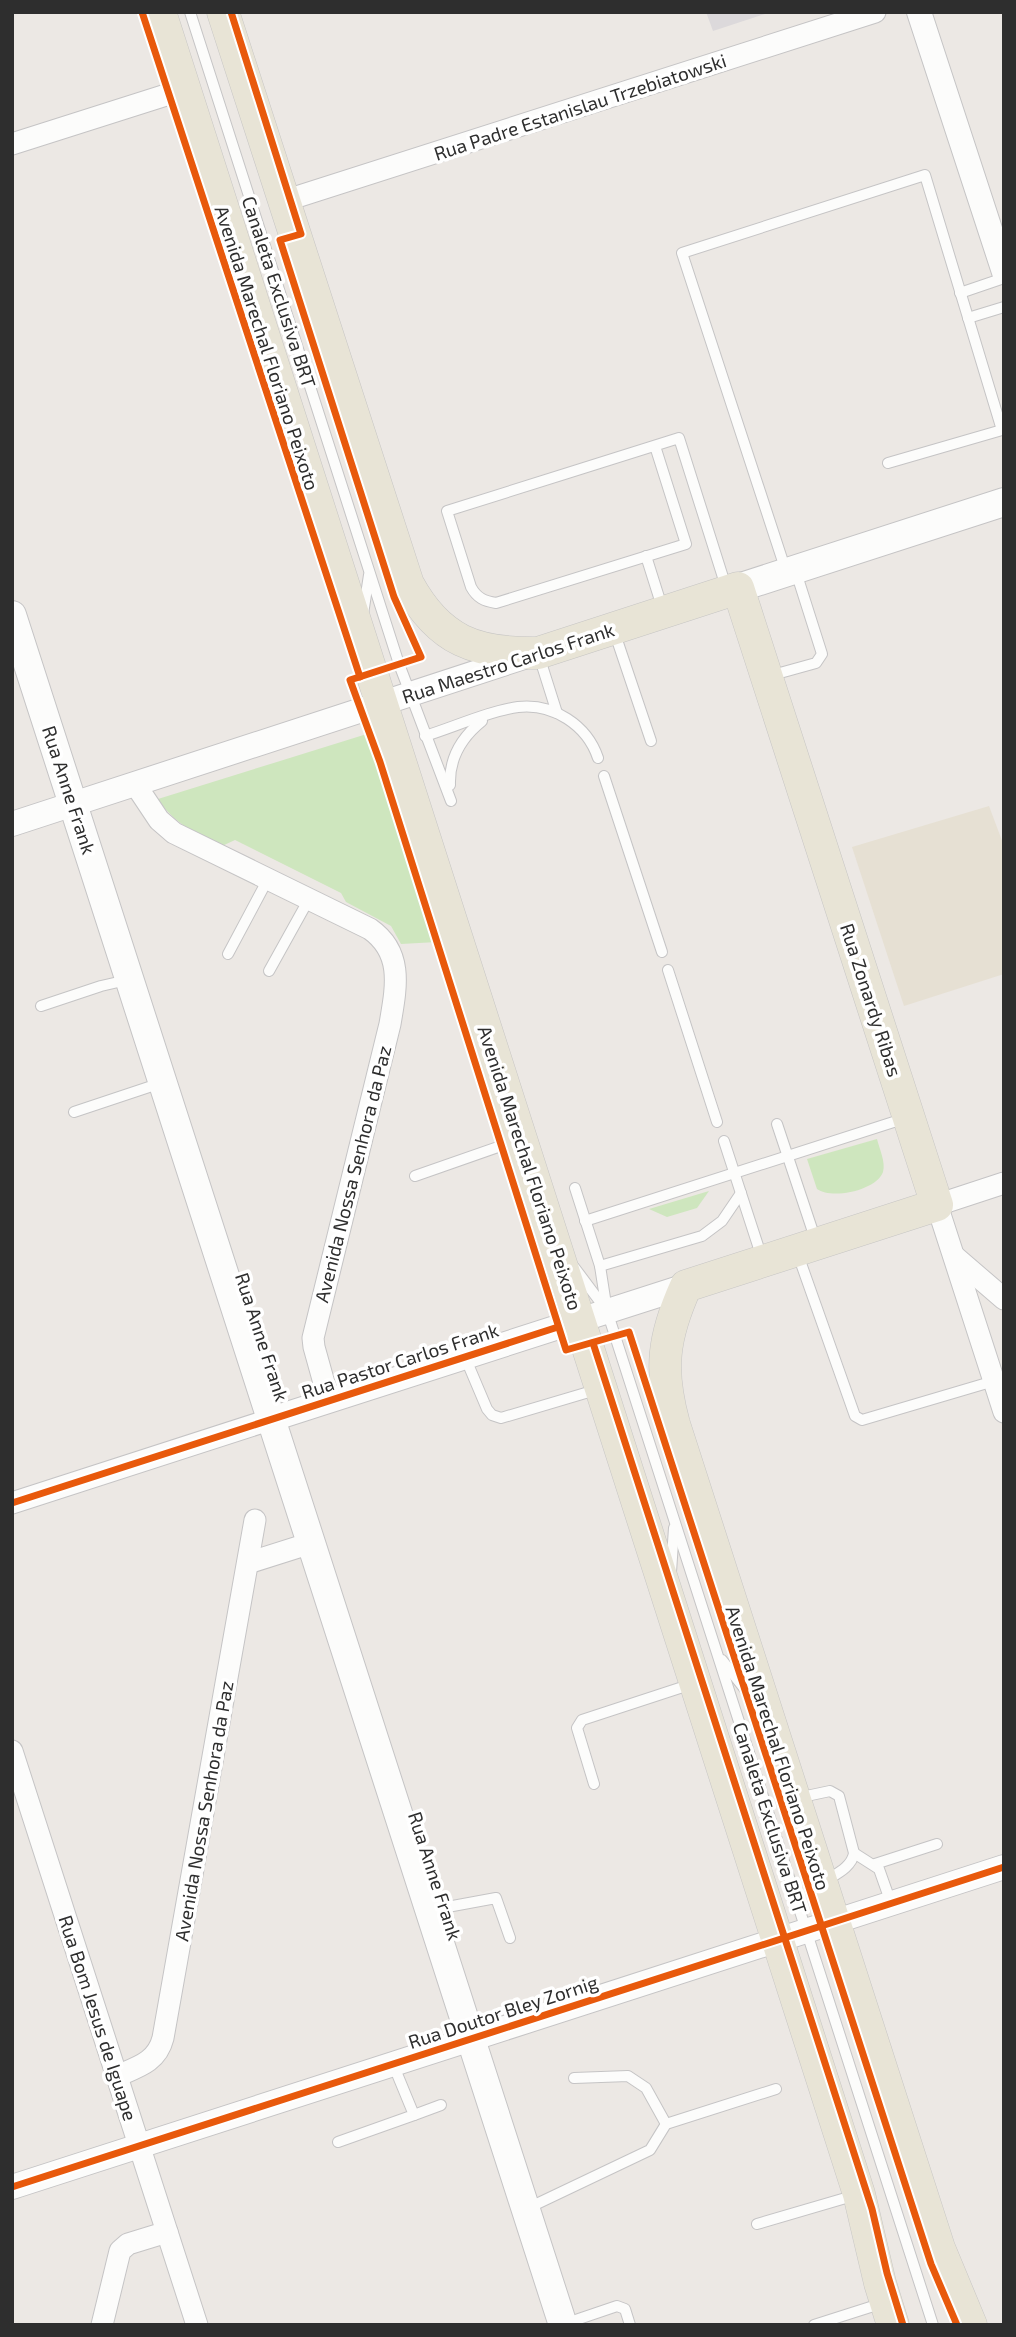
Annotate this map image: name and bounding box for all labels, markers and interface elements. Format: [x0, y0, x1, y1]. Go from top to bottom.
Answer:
street label: Rua Padre Estanislau Trzebiatowski [431, 48, 729, 165]
street label: Canaleta Exclusiva BRT [238, 193, 321, 391]
street label: Avenida Marechal Floriano Peixoto [211, 203, 324, 493]
street label: Rua Maestro Carlos Frank [399, 617, 617, 708]
street label: Rua Anne Frank [38, 723, 101, 857]
street label: Rua Zonardy Ribas [836, 920, 907, 1079]
street label: Avenida Marechal Floriano Peixoto [474, 1023, 587, 1313]
street label: Avenida Nossa Senhora da Paz [309, 1043, 396, 1305]
street label: Rua Anne Frank [231, 1270, 294, 1404]
street label: Rua Pastor Carlos Frank [298, 1318, 502, 1403]
street label: Avenida Marechal Floriano Peixoto [722, 1603, 835, 1893]
street label: Avenida Nossa Senhora da Paz [169, 1679, 238, 1943]
street label: Canaleta Exclusiva BRT [729, 1719, 812, 1917]
street label: Rua Anne Frank [404, 1809, 467, 1943]
street label: Rua Bom Jesus de Iguape [54, 1912, 143, 2124]
street label: Rua Doutor Bley Zornig [405, 1970, 601, 2053]

